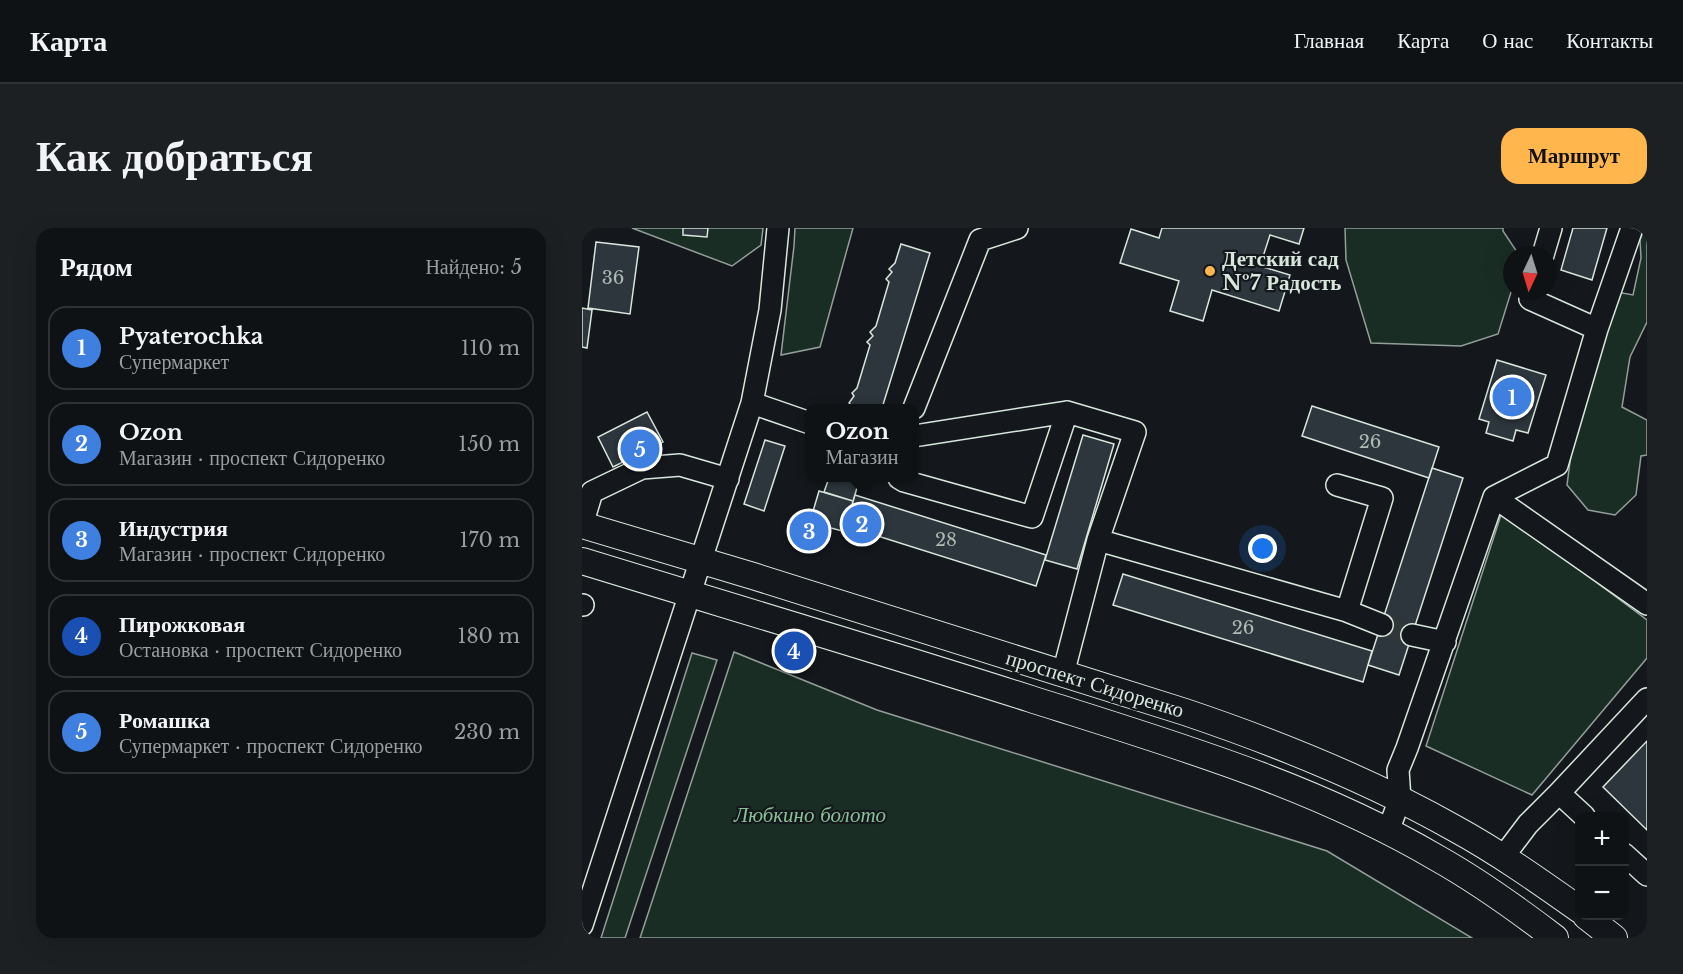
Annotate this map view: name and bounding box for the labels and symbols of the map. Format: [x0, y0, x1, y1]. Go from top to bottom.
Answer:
place label: Детский сад №7 Радость [1222, 246, 1341, 296]
north arrow [1503, 246, 1557, 300]
marker: Детский сад №7 Радость [1203, 264, 1217, 278]
house number: 36 [602, 267, 624, 289]
pin: 1 [1492, 374, 1532, 420]
pin: 5 [620, 426, 660, 472]
house number: 26 [1359, 431, 1381, 453]
pin: 2 [842, 502, 882, 546]
pin: 3 [790, 508, 828, 554]
house number: 28 [935, 529, 957, 551]
your location [1248, 534, 1277, 563]
house number: 26 [1232, 617, 1254, 639]
pin: 4 [774, 628, 814, 674]
street label: проспект Сидоренко [1003, 645, 1187, 723]
park label: Любкино болото [733, 802, 886, 828]

